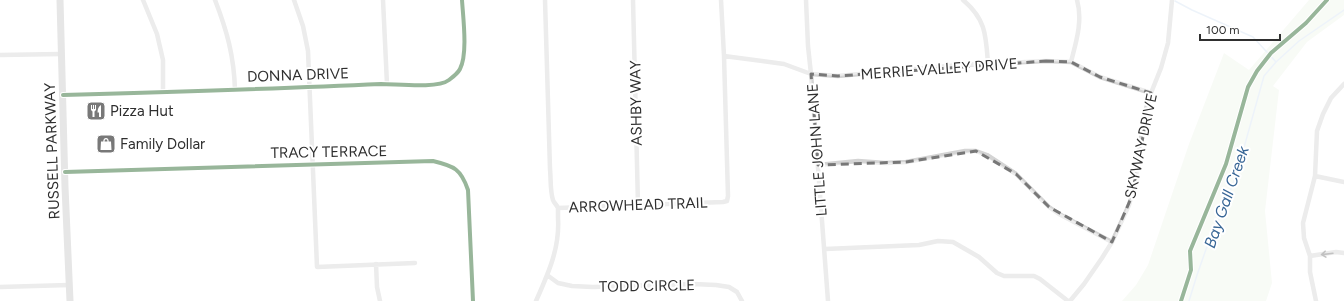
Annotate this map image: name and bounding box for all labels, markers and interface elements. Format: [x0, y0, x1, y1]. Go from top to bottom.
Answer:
scale bar [1200, 16, 1280, 42]
text: 100 m [1206, 23, 1240, 37]
street label: MERRIE VALLEY DRIVE [860, 55, 1018, 83]
street label: ASHBY WAY [626, 60, 646, 146]
street label: DONNA DRIVE [247, 64, 349, 86]
street label: RUSSELL PARKWAY [41, 82, 63, 220]
street label: LITTLE JOHN LANE [803, 83, 831, 217]
street label: SKYWAY DRIVE [1121, 92, 1161, 200]
restaurant icon: Pizza Hut [85, 100, 107, 122]
place label: Pizza Hut [110, 102, 174, 120]
shop icon: Family Dollar [95, 133, 117, 155]
place label: Family Dollar [120, 135, 205, 153]
street label: TRACY TERRACE [271, 142, 387, 162]
water label: Bay Gall Creek [1200, 143, 1253, 251]
street label: ARROWHEAD TRAIL [568, 194, 708, 216]
one-way arrow [1321, 250, 1334, 257]
street label: TODD CIRCLE [599, 276, 695, 296]

